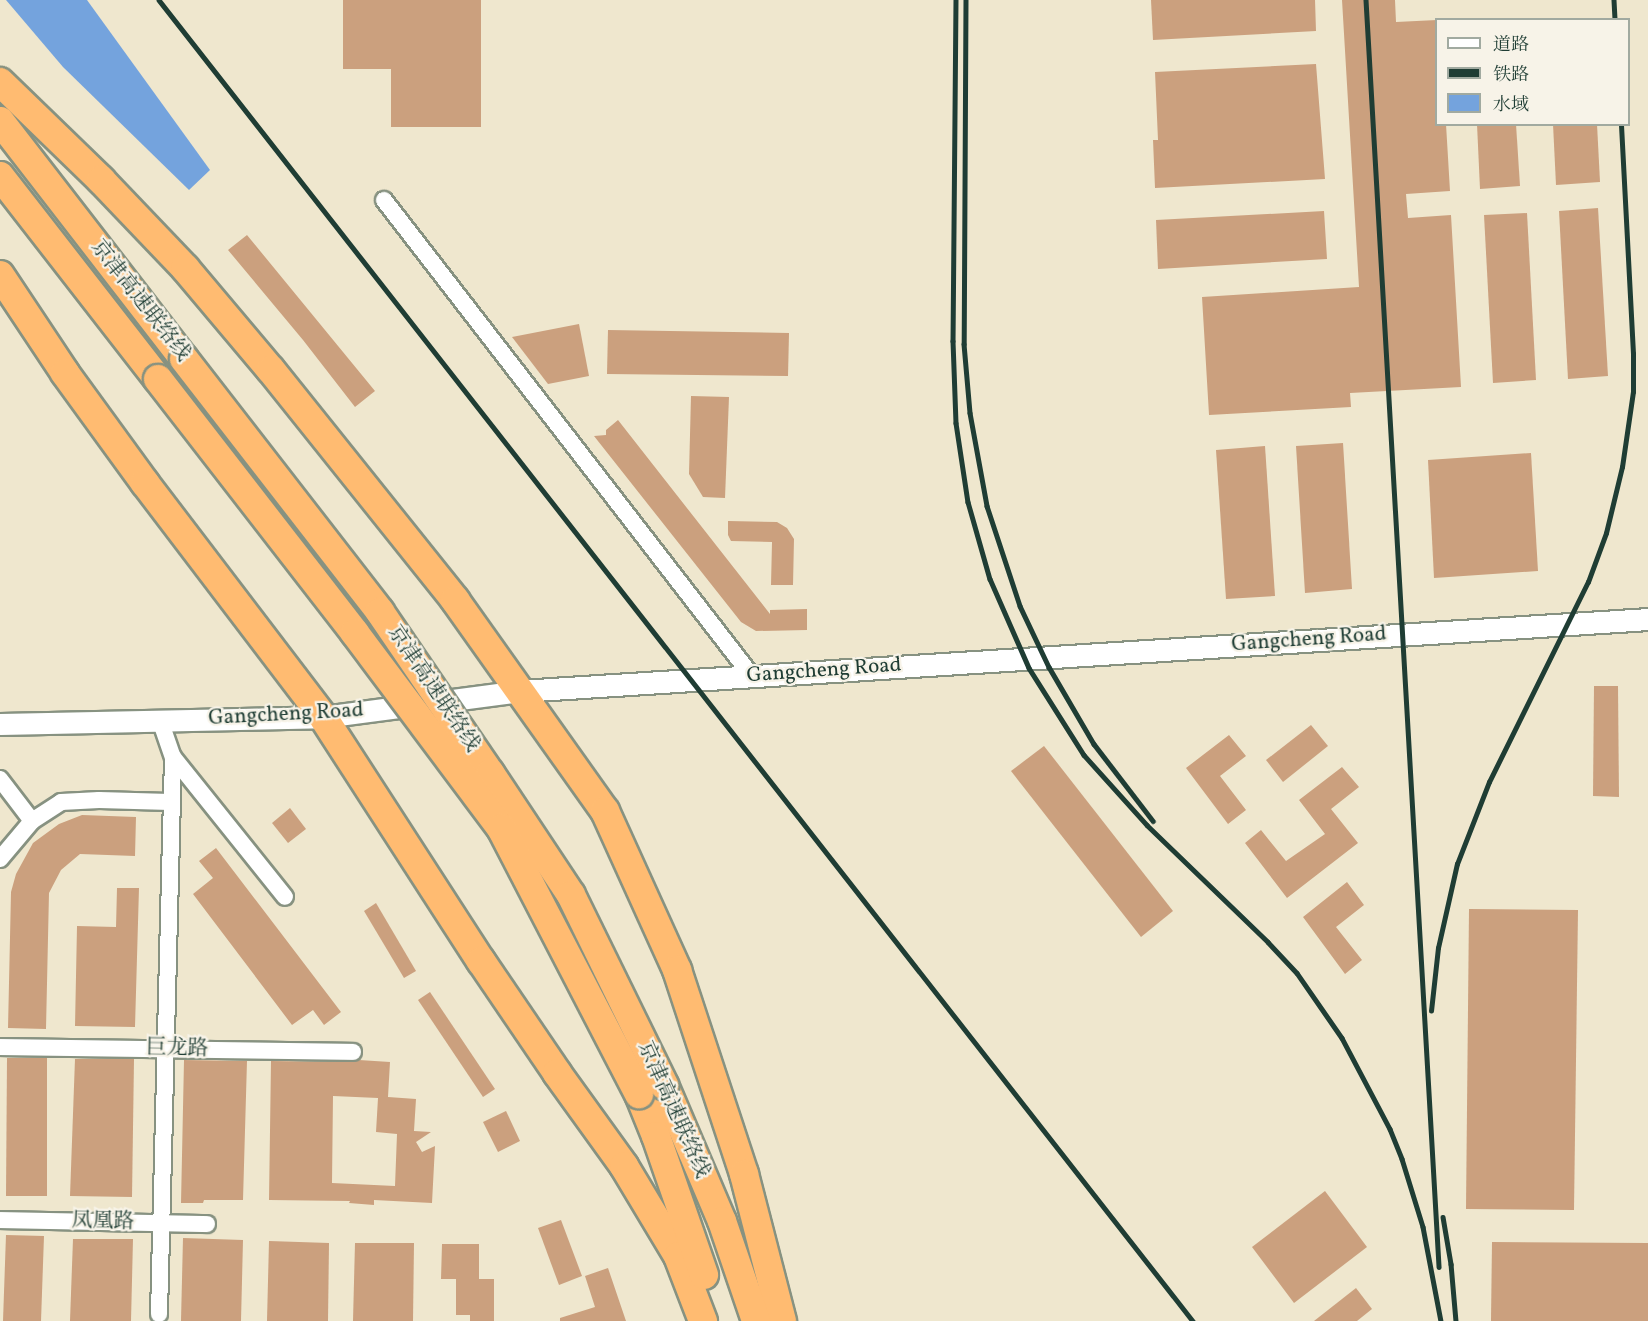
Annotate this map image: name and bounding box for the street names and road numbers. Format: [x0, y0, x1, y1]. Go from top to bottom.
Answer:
street label: 京津高速联络线 [85, 235, 195, 367]
street label: 京津高速联络线 [381, 621, 485, 757]
street label: Gangcheng Road [1231, 622, 1387, 658]
street label: Gangcheng Road [746, 653, 902, 689]
street label: Gangcheng Road [208, 698, 364, 732]
street label: 巨龙路 [145, 1036, 209, 1062]
street label: 京津高速联络线 [632, 1038, 714, 1182]
street label: 凤凰路 [71, 1209, 135, 1235]

